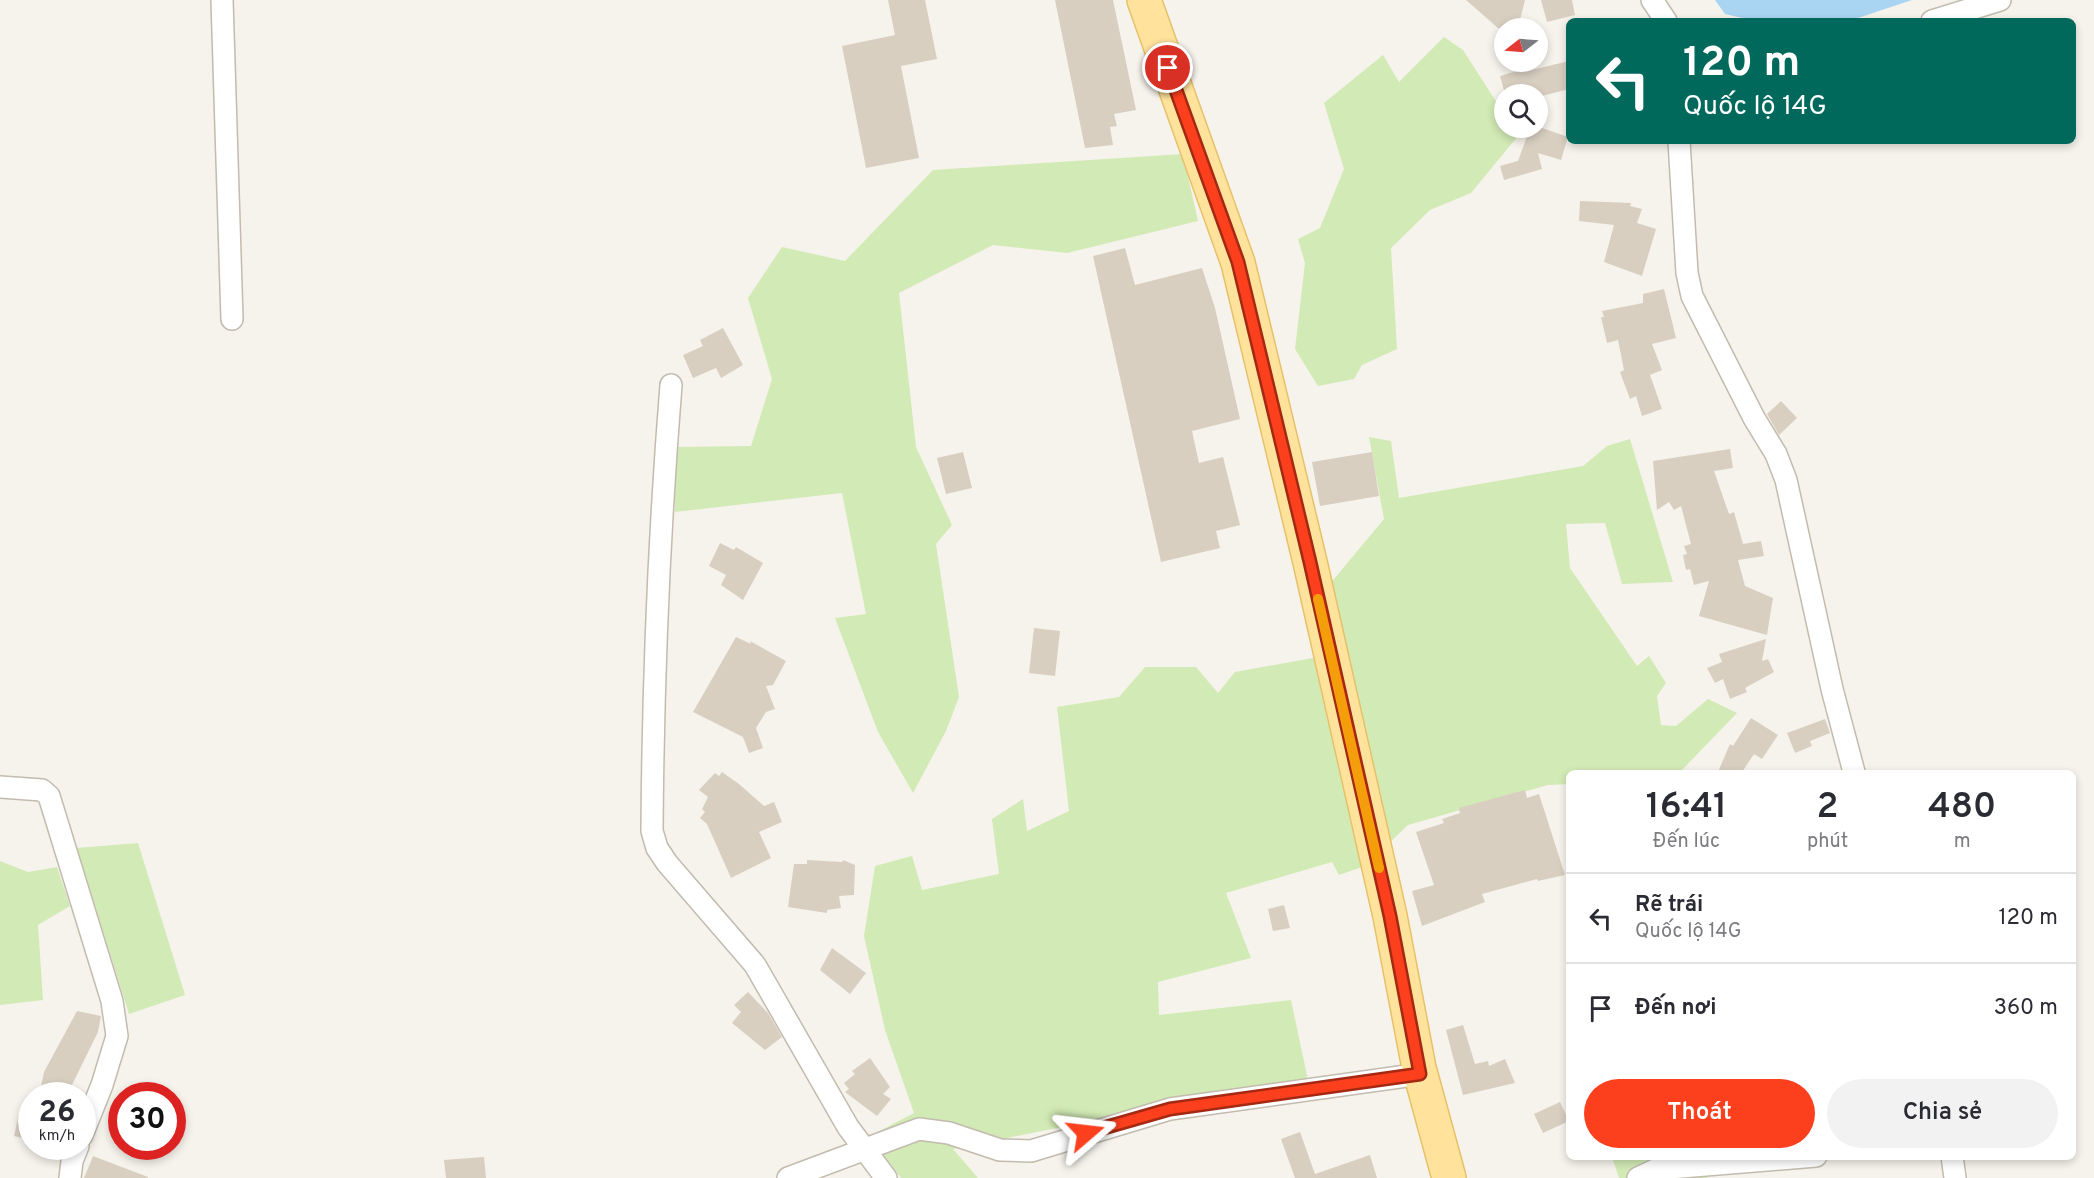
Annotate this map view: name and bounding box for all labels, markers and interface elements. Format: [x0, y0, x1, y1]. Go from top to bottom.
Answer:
north arrow [1494, 18, 1548, 72]
map controls [1494, 18, 1548, 138]
text: 120 m [1683, 38, 1800, 91]
pin [1142, 42, 1193, 93]
icon: left [1584, 42, 1662, 120]
icon: arrive [1151, 51, 1184, 84]
button: search [1494, 84, 1548, 138]
text: Quốc lộ 14G [1683, 90, 1827, 124]
text: 16:41 [1646, 785, 1727, 831]
text: 2 [1817, 785, 1839, 831]
text: 480 [1928, 785, 1996, 831]
text: Đến lúc [1653, 829, 1720, 855]
text: phút [1807, 829, 1848, 855]
text: m [1954, 829, 1971, 855]
text: Rẽ trái [1635, 892, 1703, 919]
icon: left [1584, 902, 1617, 935]
text: 120 m [1998, 905, 2058, 932]
text: Quốc lộ 14G [1635, 919, 1742, 945]
icon: arrive [1584, 992, 1617, 1025]
text: Đến nơi [1635, 995, 1716, 1022]
text: 360 m [1994, 995, 2058, 1022]
button: Thoát [1584, 1079, 1815, 1148]
button: Chia sẻ [1827, 1079, 2058, 1148]
speed limit sign: 30 [108, 1082, 186, 1160]
text: 26 [39, 1095, 75, 1132]
position arrow [1054, 1101, 1118, 1165]
text: km/h [39, 1127, 75, 1146]

